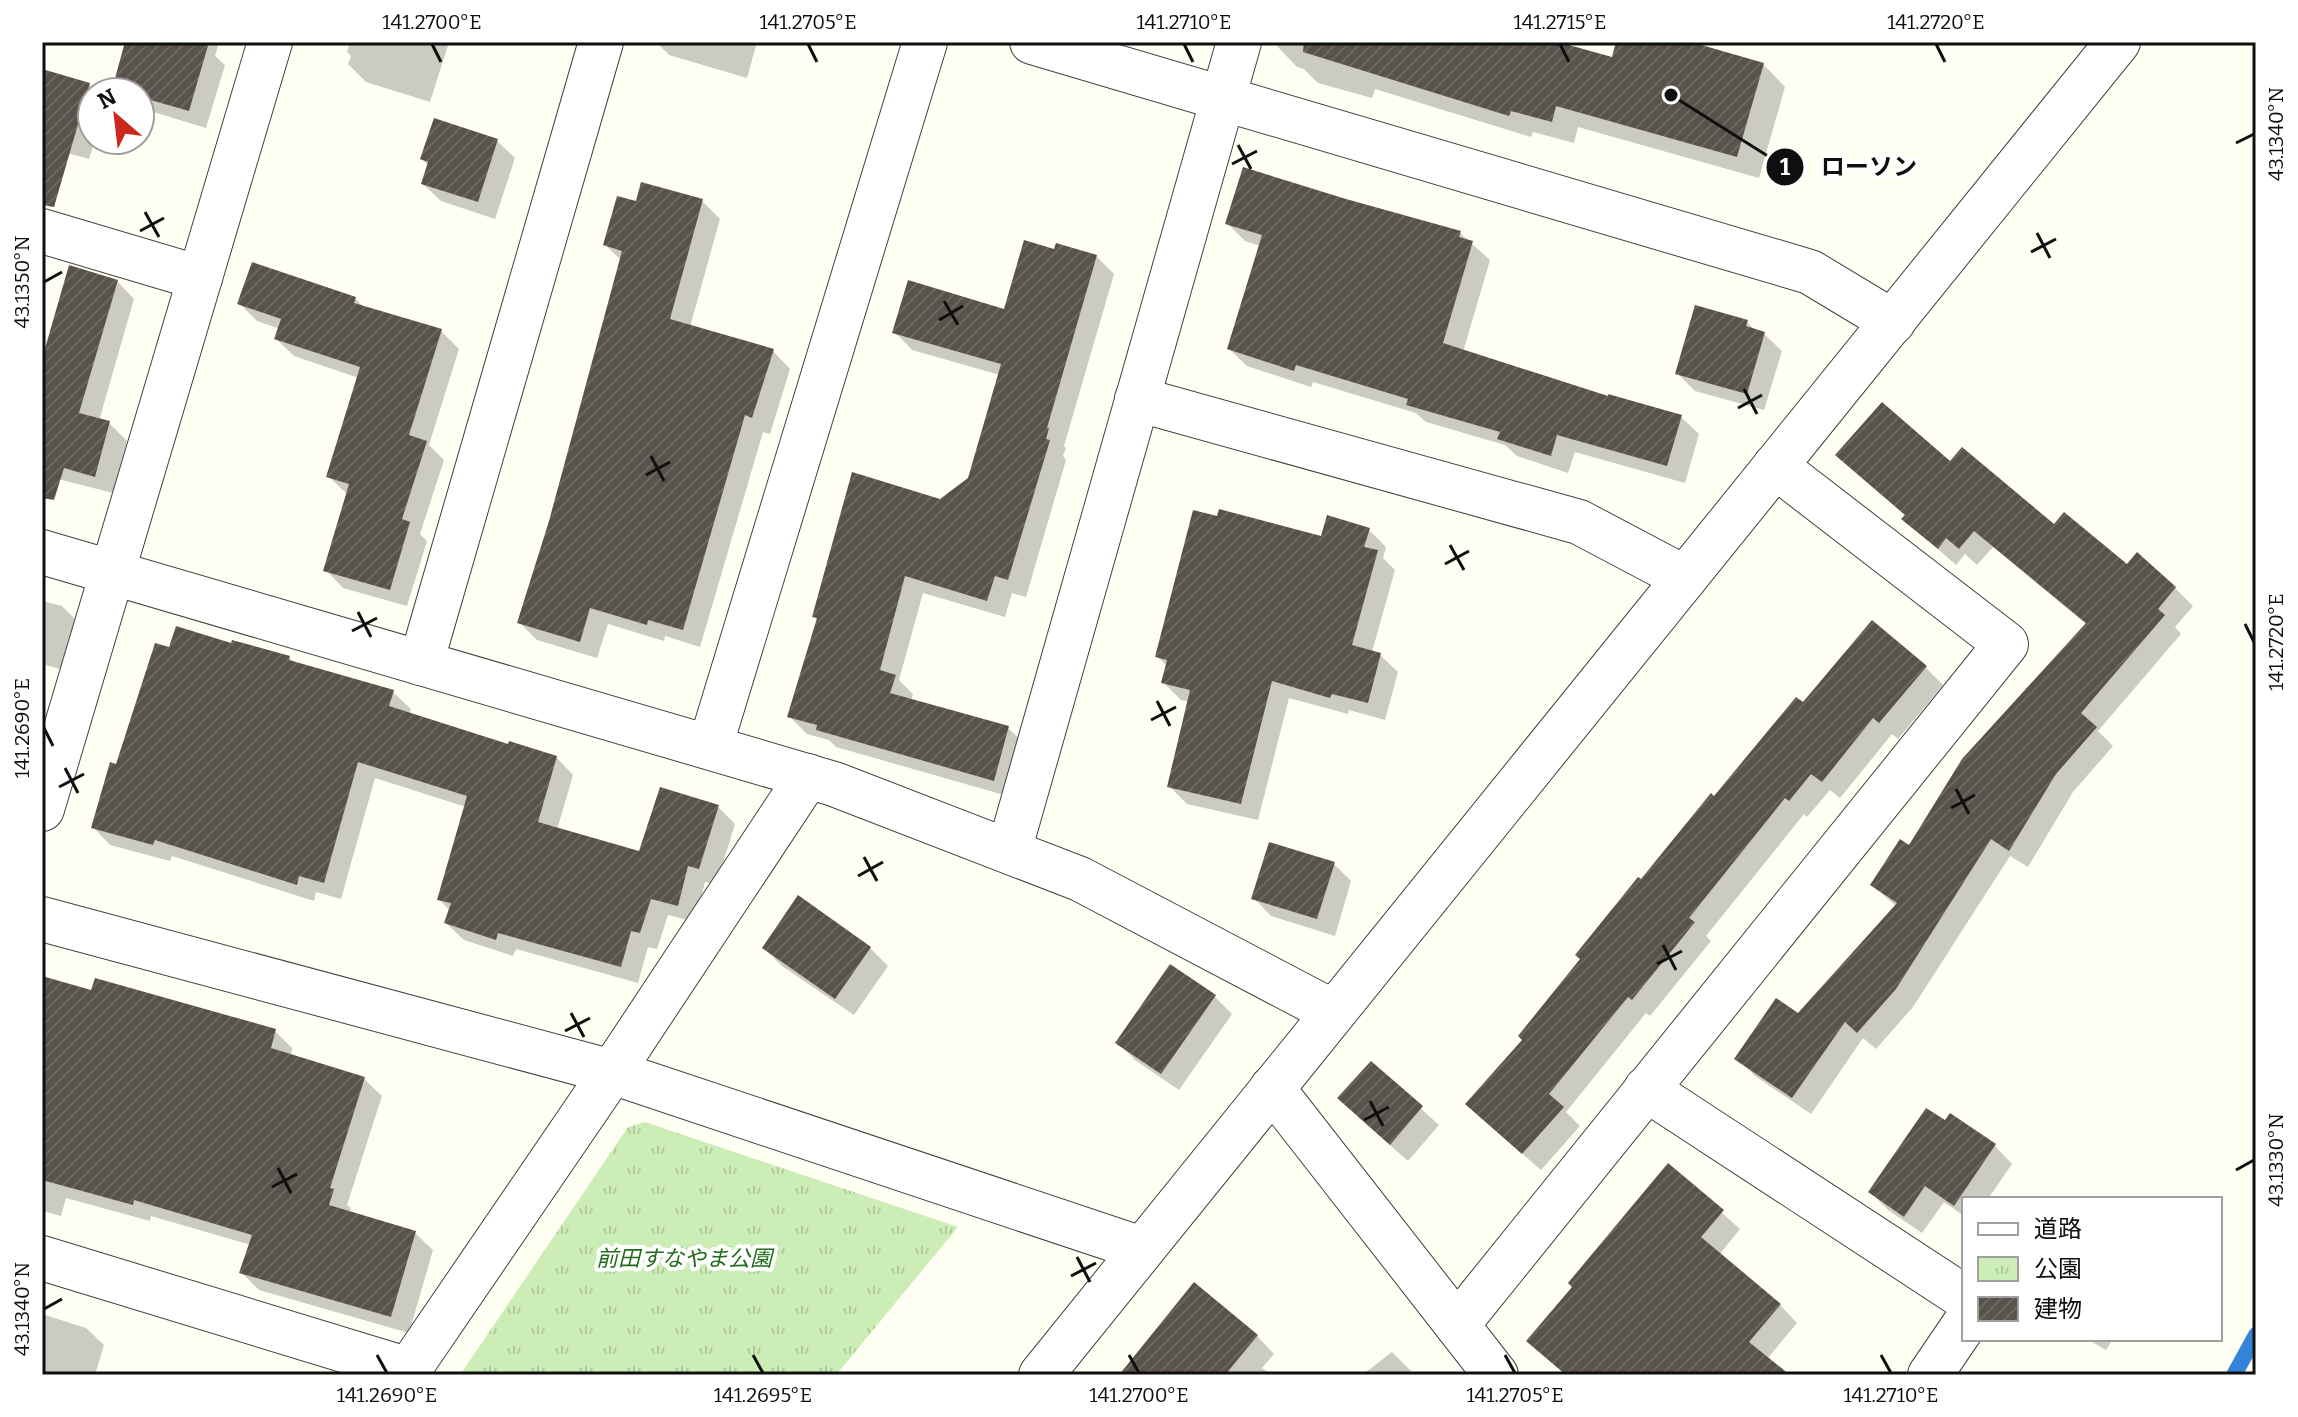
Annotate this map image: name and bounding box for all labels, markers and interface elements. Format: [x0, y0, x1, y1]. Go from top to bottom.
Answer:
text: 141.2700°E [382, 10, 482, 34]
text: 141.2705°E [759, 10, 857, 34]
text: 141.2710°E [1136, 10, 1232, 34]
text: 141.2715°E [1514, 10, 1606, 34]
text: 141.2720°E [1887, 10, 1985, 34]
north arrow [76, 76, 156, 156]
text: N [93, 83, 121, 115]
text: 43.1340°N [2264, 87, 2288, 181]
callout: ローソン [1765, 143, 1933, 191]
text: 1 [1780, 153, 1791, 181]
text: ローソン [1821, 153, 1917, 181]
text: 43.1350°N [10, 235, 34, 329]
text: 141.2720°E [2264, 593, 2288, 691]
text: 141.2690°E [10, 678, 34, 778]
text: 43.1330°N [2264, 1113, 2288, 1207]
legend [1962, 1197, 2222, 1341]
text: 道路 [2034, 1215, 2082, 1243]
park label: 前田すなやま公園 [596, 1245, 775, 1272]
text: 公園 [2034, 1255, 2082, 1283]
text: 43.1340°N [10, 1262, 34, 1356]
text: 建物 [2034, 1295, 2082, 1323]
text: 141.2690°E [337, 1383, 437, 1407]
text: 141.2695°E [714, 1383, 812, 1407]
text: 141.2700°E [1089, 1383, 1189, 1407]
text: 141.2705°E [1466, 1383, 1564, 1407]
text: 141.2710°E [1843, 1383, 1939, 1407]

